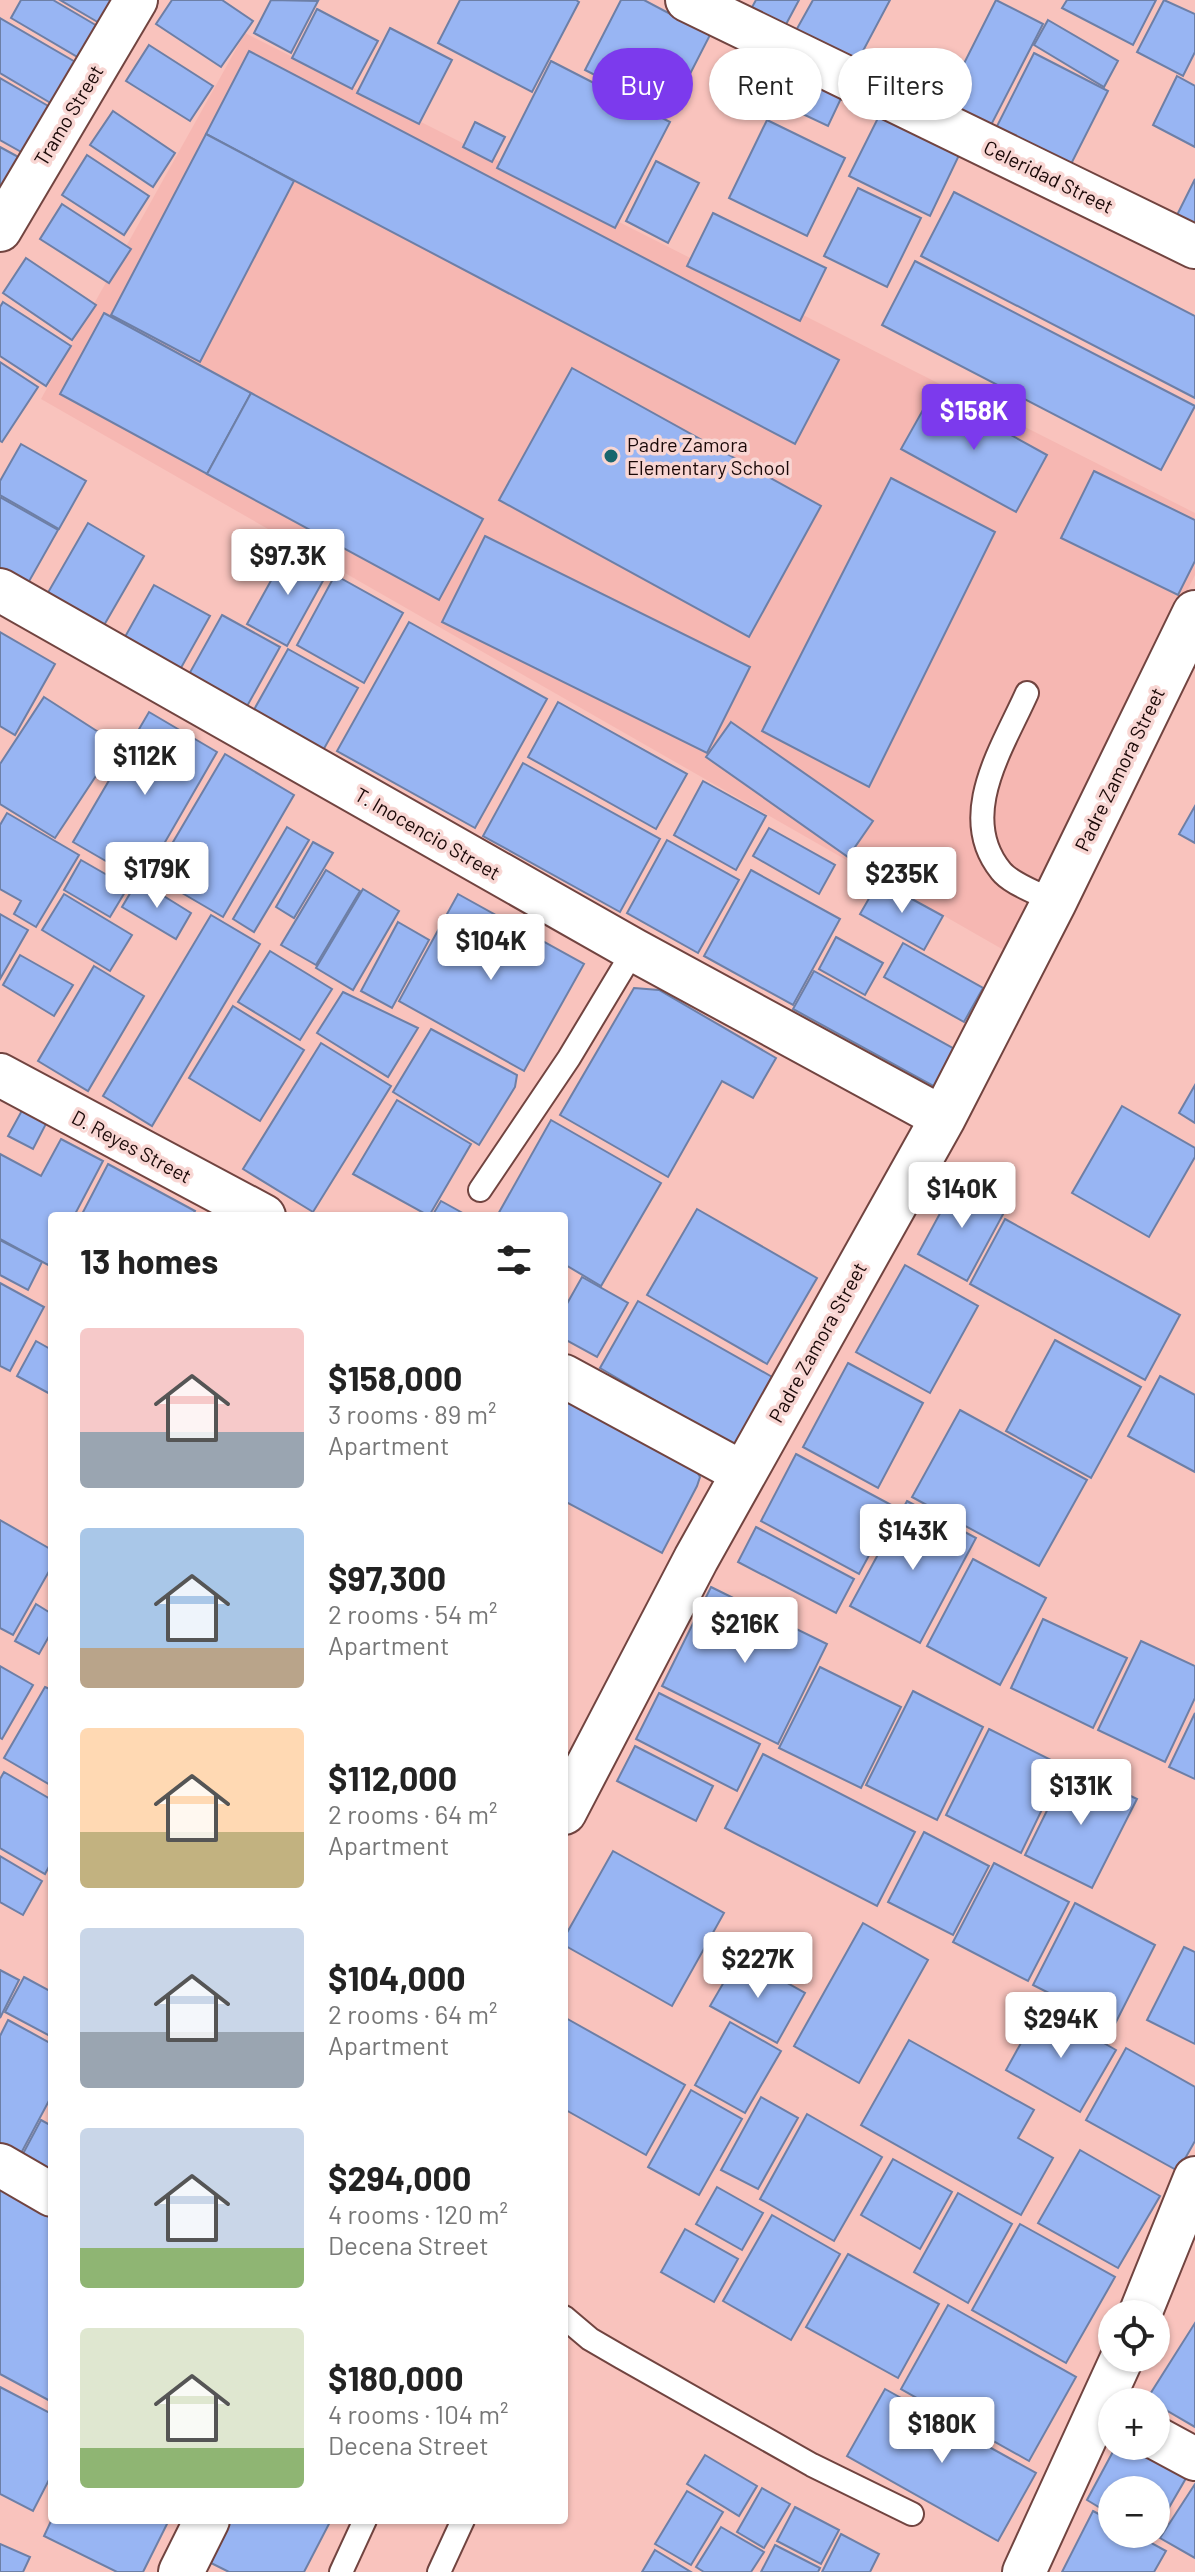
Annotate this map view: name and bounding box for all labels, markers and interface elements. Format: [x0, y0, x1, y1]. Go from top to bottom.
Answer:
chip: Buy [592, 48, 693, 120]
chip: Rent [709, 48, 822, 120]
chip: Filters [838, 48, 972, 120]
street label: Tramo Street [28, 60, 108, 170]
street label: Celeridad Street [980, 134, 1118, 218]
pin: $158K [918, 384, 1030, 452]
text: $158K [940, 394, 1008, 425]
place label: Padre Zamora Elementary School [627, 432, 790, 479]
marker: Padre Zamora Elementary School [602, 447, 620, 465]
pin: $97.3K [223, 529, 353, 597]
text: $97.3K [249, 539, 327, 570]
street label: Padre Zamora Street [1069, 683, 1169, 855]
pin: $112K [89, 729, 201, 797]
text: $112K [113, 739, 177, 770]
street label: T. Inocencio Street [351, 782, 505, 884]
pin: $179K [101, 842, 213, 910]
pin: $235K [846, 847, 958, 915]
text: $179K [123, 852, 191, 883]
text: $235K [865, 857, 939, 888]
pin: $104K [435, 914, 547, 982]
text: $104K [456, 924, 526, 955]
street label: D. Reyes Street [68, 1104, 196, 1188]
pin: $140K [906, 1162, 1018, 1230]
text: $140K [927, 1172, 997, 1203]
icon: filters [492, 1238, 536, 1282]
text: 13 homes [80, 1240, 218, 1281]
street label: Padre Zamora Street [763, 1258, 871, 1426]
text: $158,000 [328, 1357, 462, 1398]
icon: home [144, 1360, 240, 1456]
text: 3 rooms · 89 m² [328, 1398, 496, 1429]
text: Apartment [328, 1429, 449, 1460]
pin: $143K [857, 1504, 969, 1572]
text: $143K [878, 1514, 948, 1545]
text: $97,300 [328, 1557, 446, 1598]
icon: home [144, 1560, 240, 1656]
pin: $216K [689, 1597, 801, 1665]
text: 2 rooms · 54 m² [328, 1598, 498, 1629]
text: $216K [711, 1607, 779, 1638]
text: Apartment [328, 1629, 449, 1660]
text: $112,000 [328, 1757, 457, 1798]
pin: $131K [1025, 1759, 1137, 1827]
icon: home [144, 1760, 240, 1856]
text: $131K [1049, 1769, 1113, 1800]
text: 2 rooms · 64 m² [328, 1798, 498, 1829]
text: Apartment [328, 1829, 449, 1860]
pin: $227K [702, 1932, 814, 2000]
text: $227K [721, 1942, 795, 1973]
text: $104,000 [328, 1957, 466, 1998]
icon: home [144, 1960, 240, 2056]
pin: $294K [1005, 1992, 1117, 2060]
text: 2 rooms · 64 m² [328, 1998, 498, 2029]
text: $294K [1023, 2002, 1099, 2033]
text: Apartment [328, 2029, 449, 2060]
text: $294,000 [328, 2157, 471, 2198]
icon: home [144, 2160, 240, 2256]
text: 4 rooms · 120 m² [328, 2198, 508, 2229]
text: Decena Street [328, 2229, 489, 2260]
map controls [1098, 2300, 1170, 2548]
button: locate [1098, 2300, 1170, 2372]
text: $180,000 [328, 2357, 464, 2398]
icon: home [144, 2360, 240, 2456]
button: + [1098, 2388, 1170, 2460]
pin: $180K [886, 2397, 998, 2465]
text: 4 rooms · 104 m² [328, 2398, 508, 2429]
text: $180K [907, 2407, 977, 2438]
text: Decena Street [328, 2429, 489, 2460]
button: − [1098, 2476, 1170, 2548]

